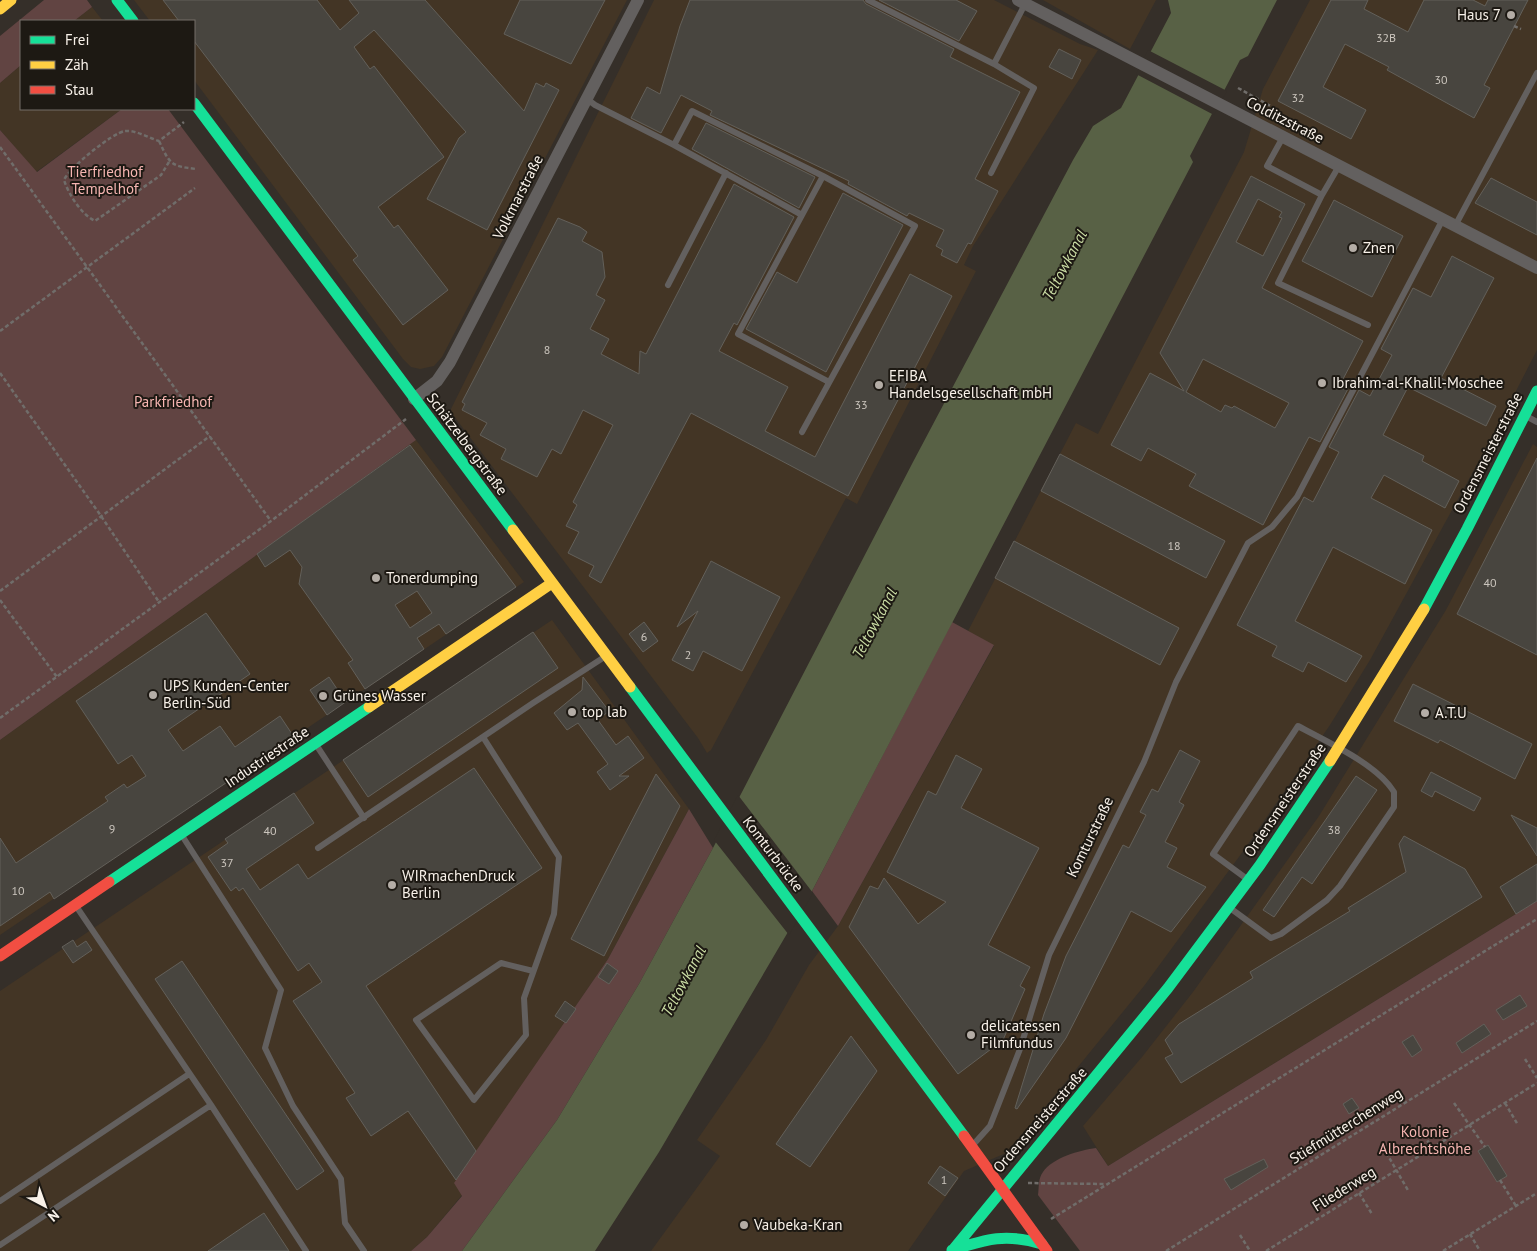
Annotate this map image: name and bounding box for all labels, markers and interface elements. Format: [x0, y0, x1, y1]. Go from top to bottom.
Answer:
place label: Haus 7 [1457, 5, 1501, 24]
marker: Haus 7 [1505, 9, 1517, 21]
legend [20, 20, 195, 110]
text: Frei [65, 30, 90, 49]
house number: 32B [1376, 30, 1396, 45]
text: Zäh [65, 55, 89, 74]
house number: 30 [1434, 72, 1448, 87]
text: Stau [65, 80, 94, 99]
house number: 32 [1291, 90, 1305, 105]
street label: Colditzstraße [1243, 92, 1327, 147]
street label: Volkmarstraße [488, 151, 547, 243]
park label: Tierfriedhof Tempelhof [67, 162, 144, 198]
water label: Teltowkanal [1037, 226, 1091, 304]
place label: Znen [1363, 238, 1395, 257]
marker: Znen [1347, 242, 1359, 254]
house number: 8 [544, 342, 550, 357]
place label: EFIBA Handelsgesellschaft mbH [889, 366, 1052, 402]
place label: Ibrahim-al-Khalil-Moschee [1332, 373, 1503, 392]
marker: Ibrahim-al-Khalil-Moschee [1316, 377, 1328, 389]
marker: EFIBA Handelsgesellschaft mbH [873, 379, 885, 391]
street label: Schätzelbergstraße [423, 389, 512, 499]
street label: Ordensmeisterstraße [1449, 389, 1526, 517]
park label: Parkfriedhof [134, 392, 213, 411]
house number: 33 [854, 397, 868, 412]
house number: 18 [1167, 538, 1181, 553]
place label: Tonerdumping [386, 568, 478, 587]
marker: Tonerdumping [370, 572, 382, 584]
house number: 40 [1483, 575, 1497, 590]
water label: Teltowkanal [847, 584, 901, 662]
house number: 6 [641, 629, 647, 644]
house number: 2 [685, 647, 691, 662]
place label: UPS Kunden-Center Berlin-Süd [163, 676, 289, 712]
place label: Grünes Wasser [333, 686, 426, 705]
marker: UPS Kunden-Center Berlin-Süd [147, 689, 159, 701]
marker: Grünes Wasser [317, 690, 329, 702]
place label: top lab [582, 702, 627, 721]
place label: A.T.U [1435, 703, 1467, 722]
marker: top lab [566, 706, 578, 718]
marker: A.T.U [1419, 707, 1431, 719]
street label: Industriestraße [221, 722, 312, 792]
street label: Ordensmeisterstraße [1239, 739, 1330, 860]
street label: Komturstraße [1062, 793, 1117, 880]
street label: Komturbrücke [739, 812, 808, 895]
house number: 9 [109, 821, 115, 836]
house number: 38 [1327, 822, 1341, 837]
house number: 40 [263, 823, 277, 838]
house number: 37 [220, 855, 234, 870]
place label: WIRmachenDruck Berlin [402, 866, 516, 902]
marker: WIRmachenDruck Berlin [386, 879, 398, 891]
house number: 10 [11, 883, 25, 898]
water label: Teltowkanal [656, 942, 710, 1020]
place label: delicatessen Filmfundus [981, 1016, 1060, 1052]
marker: delicatessen Filmfundus [965, 1029, 977, 1041]
street label: Ordensmeisterstraße [989, 1063, 1091, 1176]
street label: Stiefmütterchenweg [1286, 1083, 1406, 1168]
park label: Kolonie Albrechtshöhe [1379, 1122, 1471, 1158]
street label: Fliederweg [1309, 1162, 1379, 1215]
house number: 1 [941, 1172, 947, 1187]
north arrow [20, 1181, 70, 1231]
text: N [44, 1206, 63, 1226]
place label: Vaubeka-Kran [753, 1215, 843, 1234]
marker: Vaubeka-Kran [738, 1219, 750, 1231]

